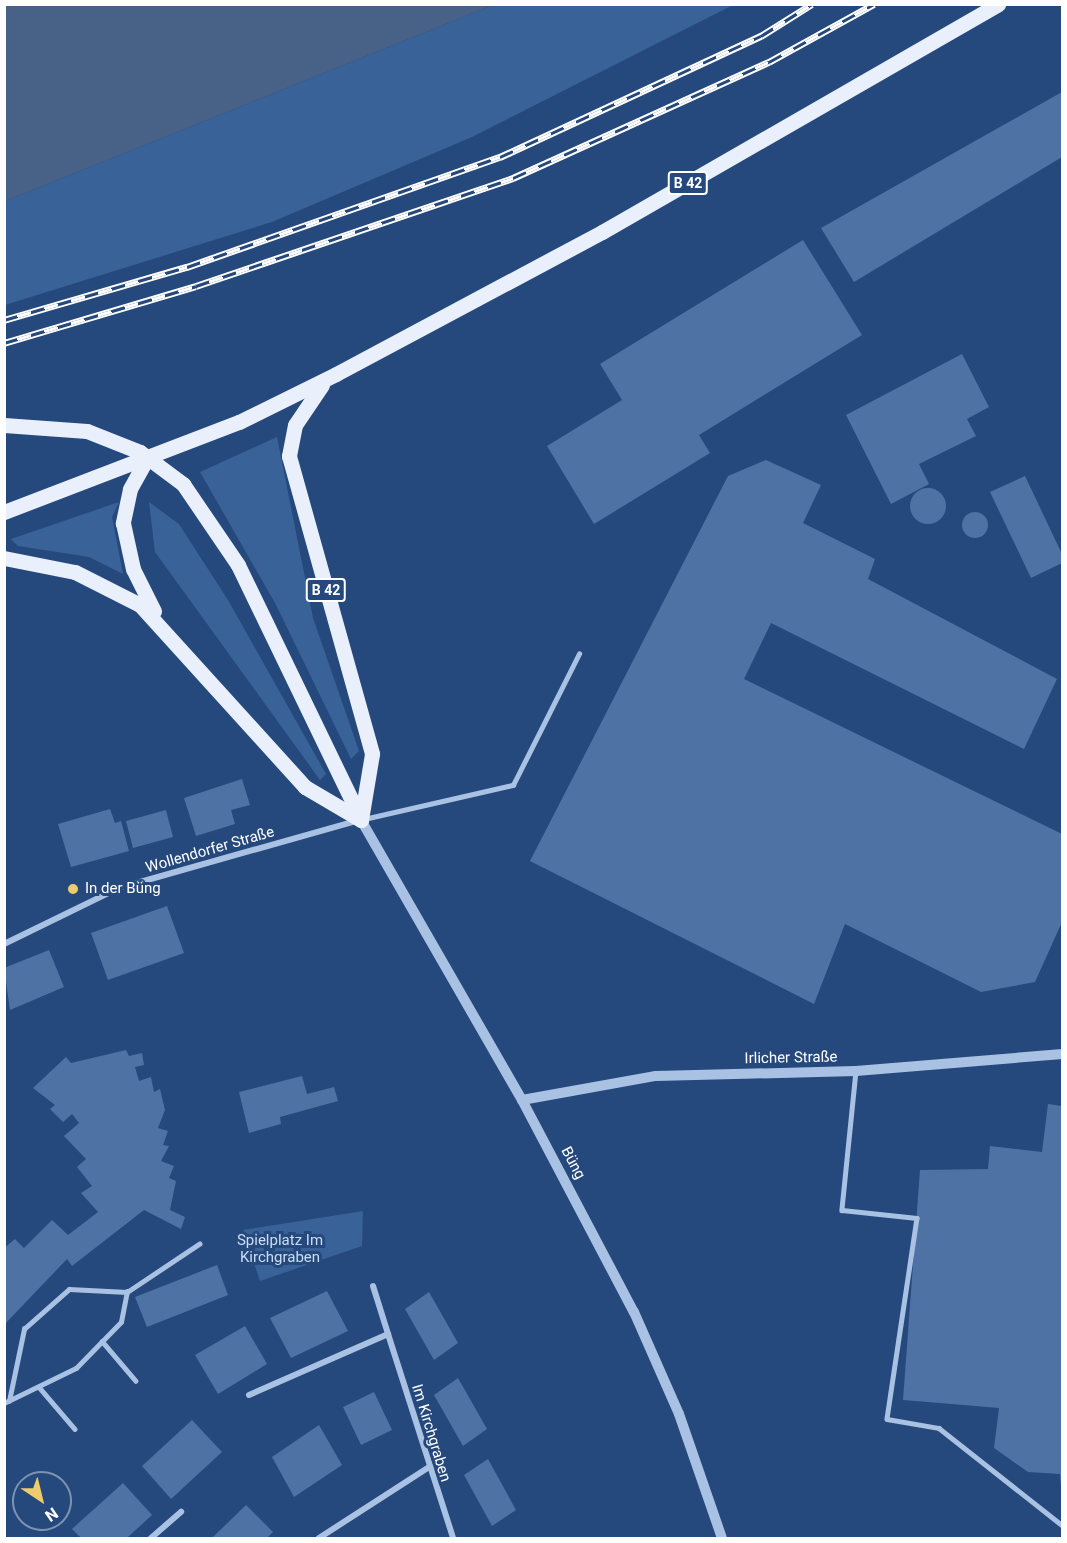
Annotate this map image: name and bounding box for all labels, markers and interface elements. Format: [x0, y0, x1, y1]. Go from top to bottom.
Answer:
road number: B 42 [667, 172, 709, 194]
road number: B 42 [305, 579, 347, 601]
street label: Wollendorfer Straße [144, 823, 276, 877]
place label: In der Büng [85, 880, 161, 898]
marker: In der Büng [66, 882, 80, 896]
street label: Irlicher Straße [744, 1048, 838, 1068]
street label: Büng [557, 1144, 589, 1182]
park label: Spielplatz Im Kirchgraben [237, 1231, 323, 1266]
street label: Im Kirchgraben [408, 1382, 454, 1484]
north arrow [12, 1471, 72, 1531]
text: N [41, 1503, 62, 1526]

